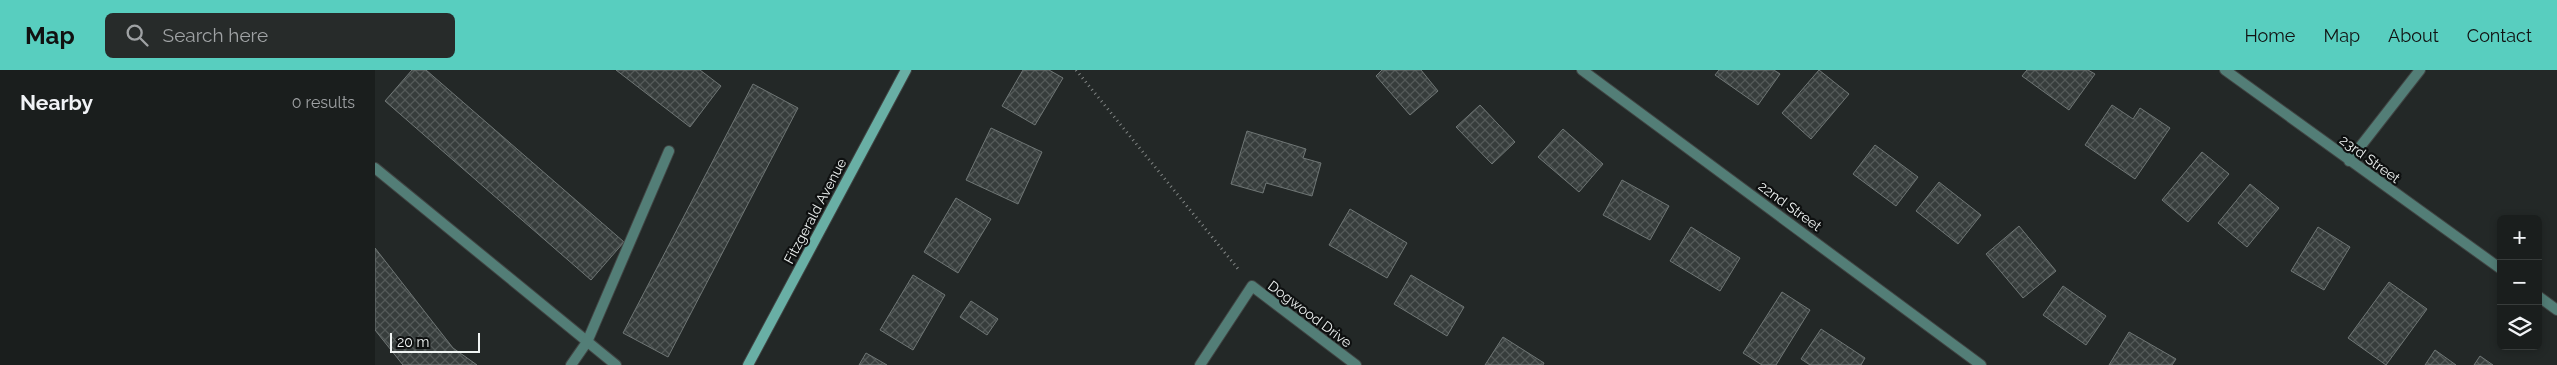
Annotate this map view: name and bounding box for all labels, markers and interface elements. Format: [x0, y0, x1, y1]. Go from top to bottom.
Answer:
search box [105, 13, 455, 58]
text: Map [25, 21, 75, 50]
icon: search [123, 21, 151, 49]
text: Search here [163, 24, 268, 46]
text: Home [2244, 25, 2295, 46]
text: Map [2323, 25, 2360, 46]
text: About [2388, 25, 2439, 46]
text: Contact [2467, 25, 2532, 46]
text: Nearby [20, 90, 93, 115]
text: 0 results [292, 93, 355, 112]
street label: 23rd Street [2337, 132, 2403, 186]
street label: Fitzgerald Avenue [780, 156, 850, 266]
street label: 22nd Street [1755, 178, 1825, 234]
map controls [2497, 215, 2542, 350]
button: + [2497, 215, 2542, 260]
button: − [2497, 260, 2542, 305]
street label: Dogwood Drive [1265, 277, 1355, 351]
button: layers [2497, 305, 2542, 350]
scale bar [390, 330, 480, 353]
text: 20 m [397, 334, 429, 350]

